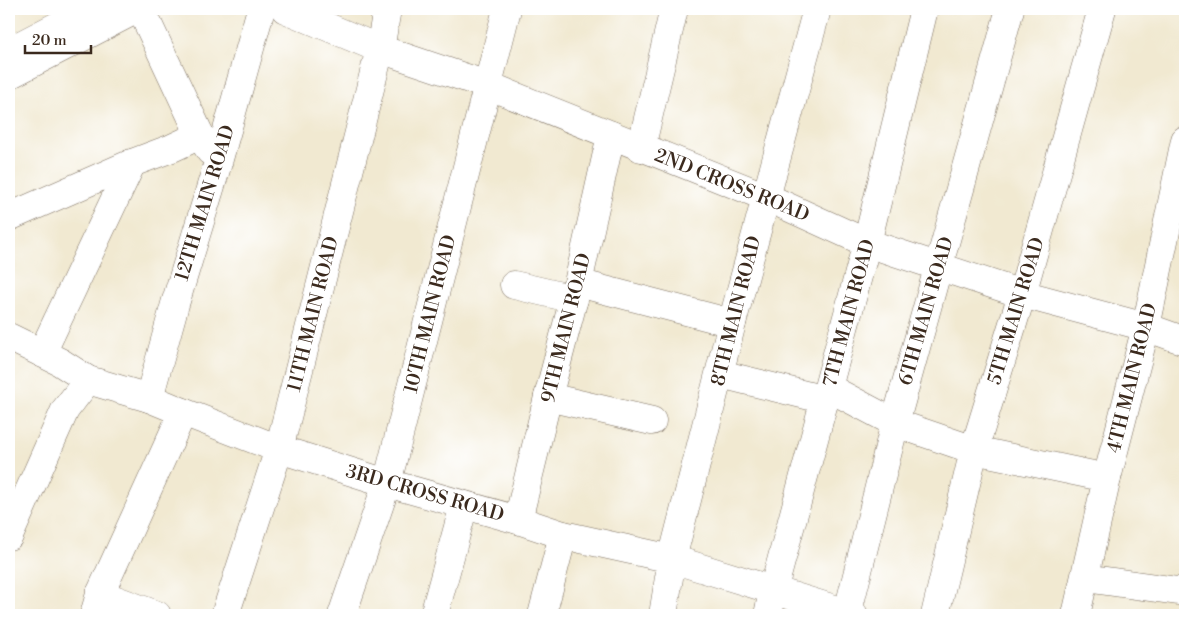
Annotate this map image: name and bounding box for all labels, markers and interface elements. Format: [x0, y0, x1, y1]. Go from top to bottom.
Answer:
scale bar [25, 22, 91, 54]
text: 20 m [32, 31, 67, 50]
street label: 12TH MAIN ROAD [170, 122, 240, 284]
street label: 2ND CROSS ROAD [651, 143, 813, 227]
street label: 10TH MAIN ROAD [399, 232, 461, 396]
street label: 8TH MAIN ROAD [706, 233, 766, 389]
street label: 11TH MAIN ROAD [282, 234, 344, 394]
street label: 6TH MAIN ROAD [893, 234, 959, 388]
street label: 5TH MAIN ROAD [982, 234, 1050, 388]
street label: 7TH MAIN ROAD [818, 237, 880, 389]
street label: 9TH MAIN ROAD [536, 250, 596, 406]
street label: 4TH MAIN ROAD [1102, 301, 1162, 455]
street label: 3RD CROSS ROAD [343, 459, 507, 527]

